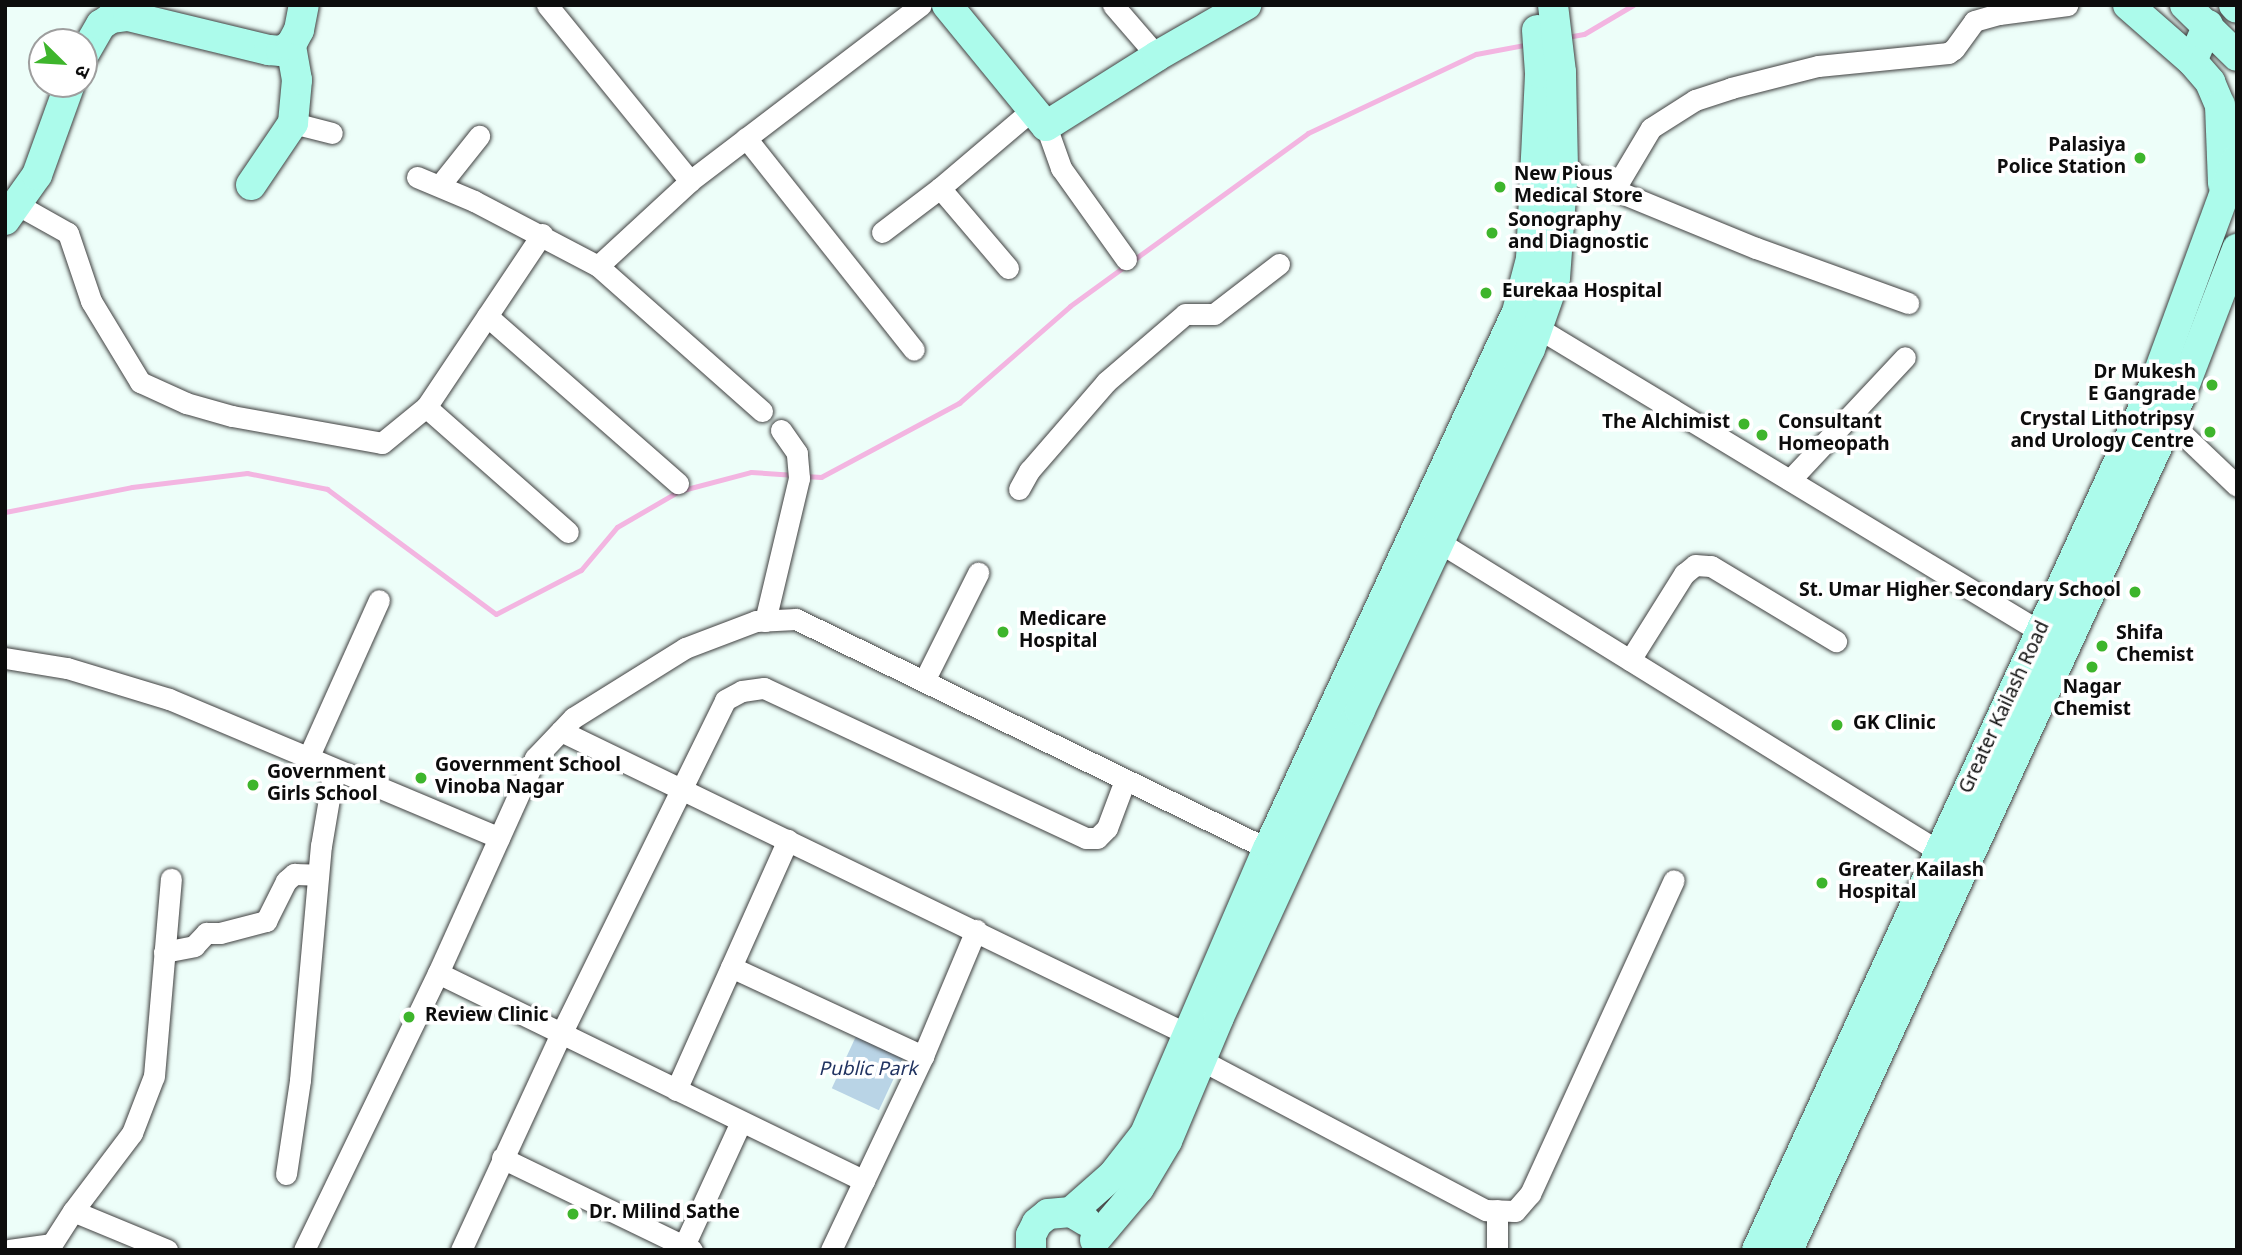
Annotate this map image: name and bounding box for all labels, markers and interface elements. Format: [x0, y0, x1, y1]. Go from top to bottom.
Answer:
north arrow [28, 28, 98, 98]
text: उ [67, 61, 94, 81]
place label: Palasiya Police Station [1997, 136, 2126, 180]
marker: Palasiya Police Station [2132, 150, 2148, 166]
place label: New Pious Medical Store [1514, 165, 1643, 209]
marker: New Pious Medical Store [1492, 179, 1508, 195]
place label: Sonography and Diagnostic [1508, 211, 1649, 255]
marker: Sonography and Diagnostic [1482, 223, 1502, 243]
place label: Eurekaa Hospital [1502, 282, 1662, 304]
marker: Eurekaa Hospital [1476, 283, 1496, 303]
place label: Dr Mukesh E Gangrade [2088, 363, 2196, 407]
marker: Dr Mukesh E Gangrade [2202, 375, 2222, 395]
place label: Crystal Lithotripsy and Urology Centre [2010, 410, 2194, 454]
place label: The Alchimist [1602, 413, 1730, 435]
place label: Consultant Homeopath [1778, 413, 1890, 457]
marker: The Alchimist [1736, 416, 1752, 432]
marker: Crystal Lithotripsy and Urology Centre [2200, 422, 2220, 442]
marker: Consultant Homeopath [1752, 425, 1772, 445]
place label: St. Umar Higher Secondary School [1799, 581, 2121, 603]
marker: St. Umar Higher Secondary School [2127, 584, 2143, 600]
place label: Medicare Hospital [1019, 610, 1107, 654]
street label: Greater Kailash Road [1956, 618, 2056, 798]
marker: Medicare Hospital [993, 622, 1013, 642]
place label: Shifa Chemist [2116, 624, 2194, 668]
marker: Shifa Chemist [2094, 638, 2110, 654]
marker: Nagar Chemist [2084, 659, 2100, 675]
place label: Nagar Chemist [2053, 678, 2131, 722]
place label: GK Clinic [1853, 714, 1936, 736]
marker: GK Clinic [1827, 715, 1847, 735]
place label: Government School Vinoba Nagar [435, 756, 621, 800]
place label: Government Girls School [267, 763, 386, 807]
marker: Government School Vinoba Nagar [413, 770, 429, 786]
marker: Government Girls School [245, 777, 261, 793]
place label: Greater Kailash Hospital [1838, 861, 1984, 905]
marker: Greater Kailash Hospital [1812, 873, 1832, 893]
place label: Review Clinic [425, 1006, 549, 1028]
marker: Review Clinic [399, 1007, 419, 1027]
park label: Public Park [819, 1060, 917, 1082]
place label: Dr. Milind Sathe [589, 1203, 740, 1225]
marker: Dr. Milind Sathe [563, 1204, 583, 1224]

